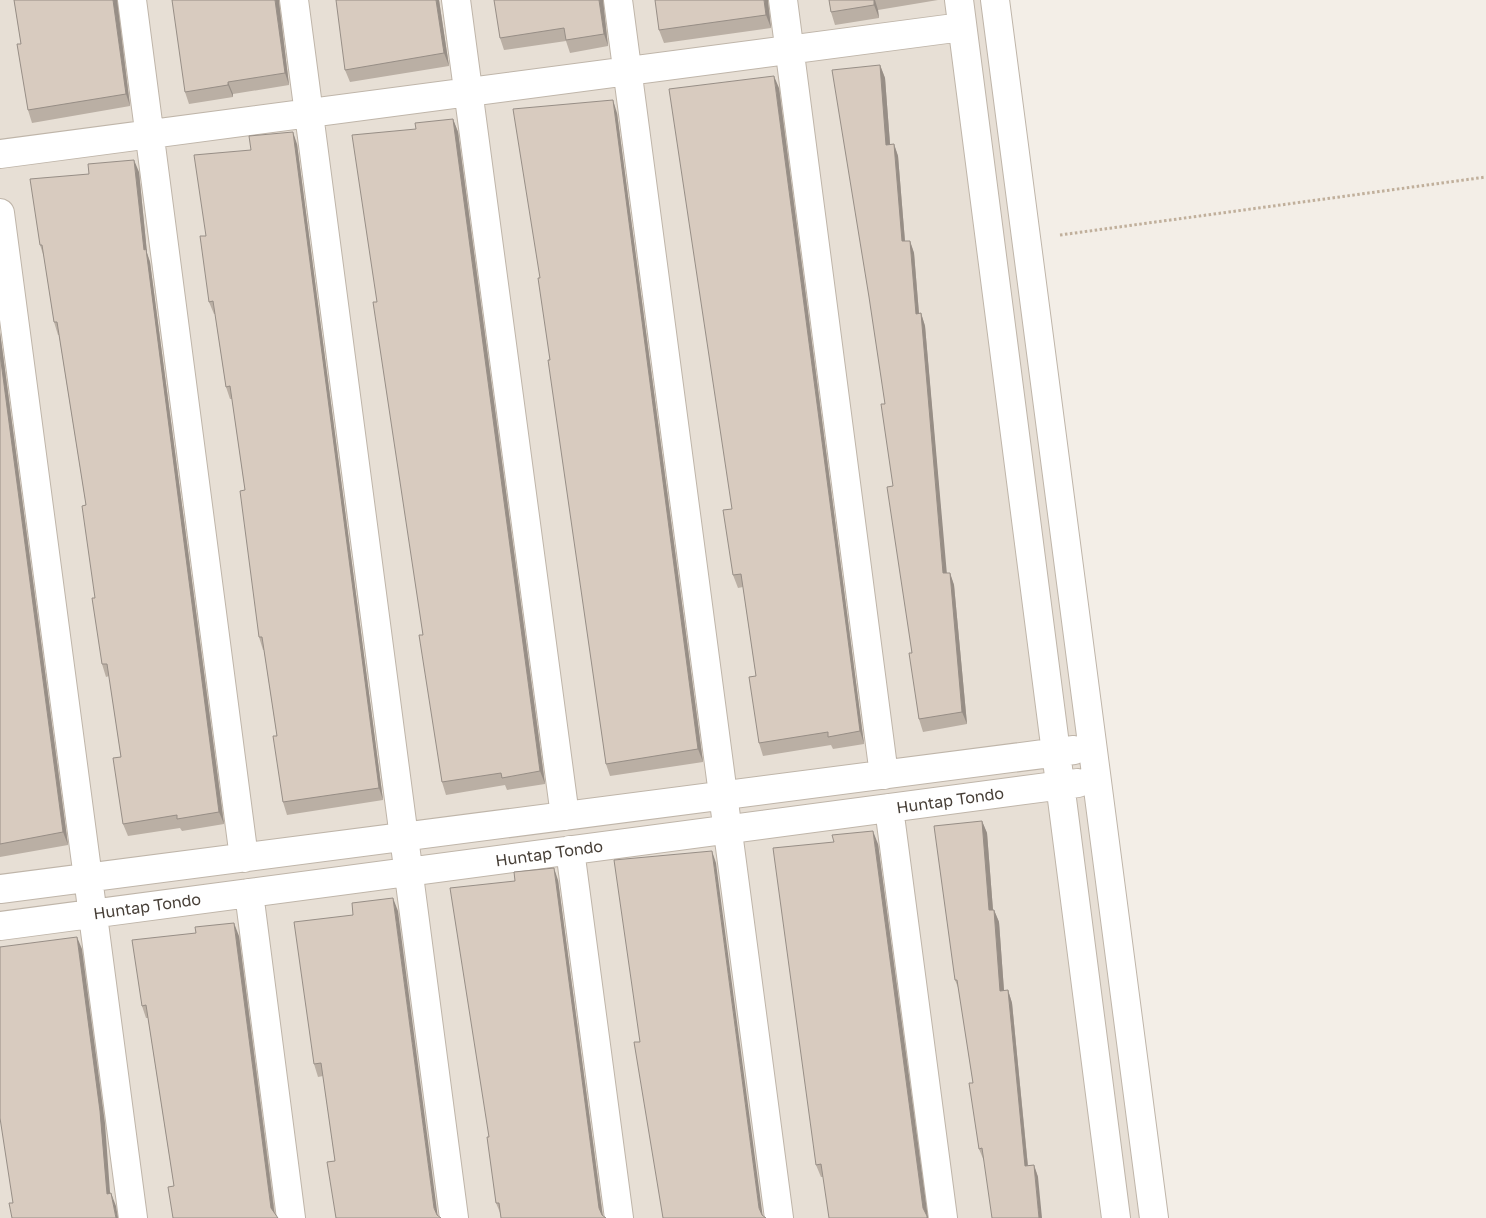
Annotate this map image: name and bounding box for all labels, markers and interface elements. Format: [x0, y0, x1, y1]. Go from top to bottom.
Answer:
street label: Huntap Tondo [895, 783, 1005, 817]
street label: Huntap Tondo [494, 836, 604, 870]
street label: Huntap Tondo [92, 889, 202, 923]

